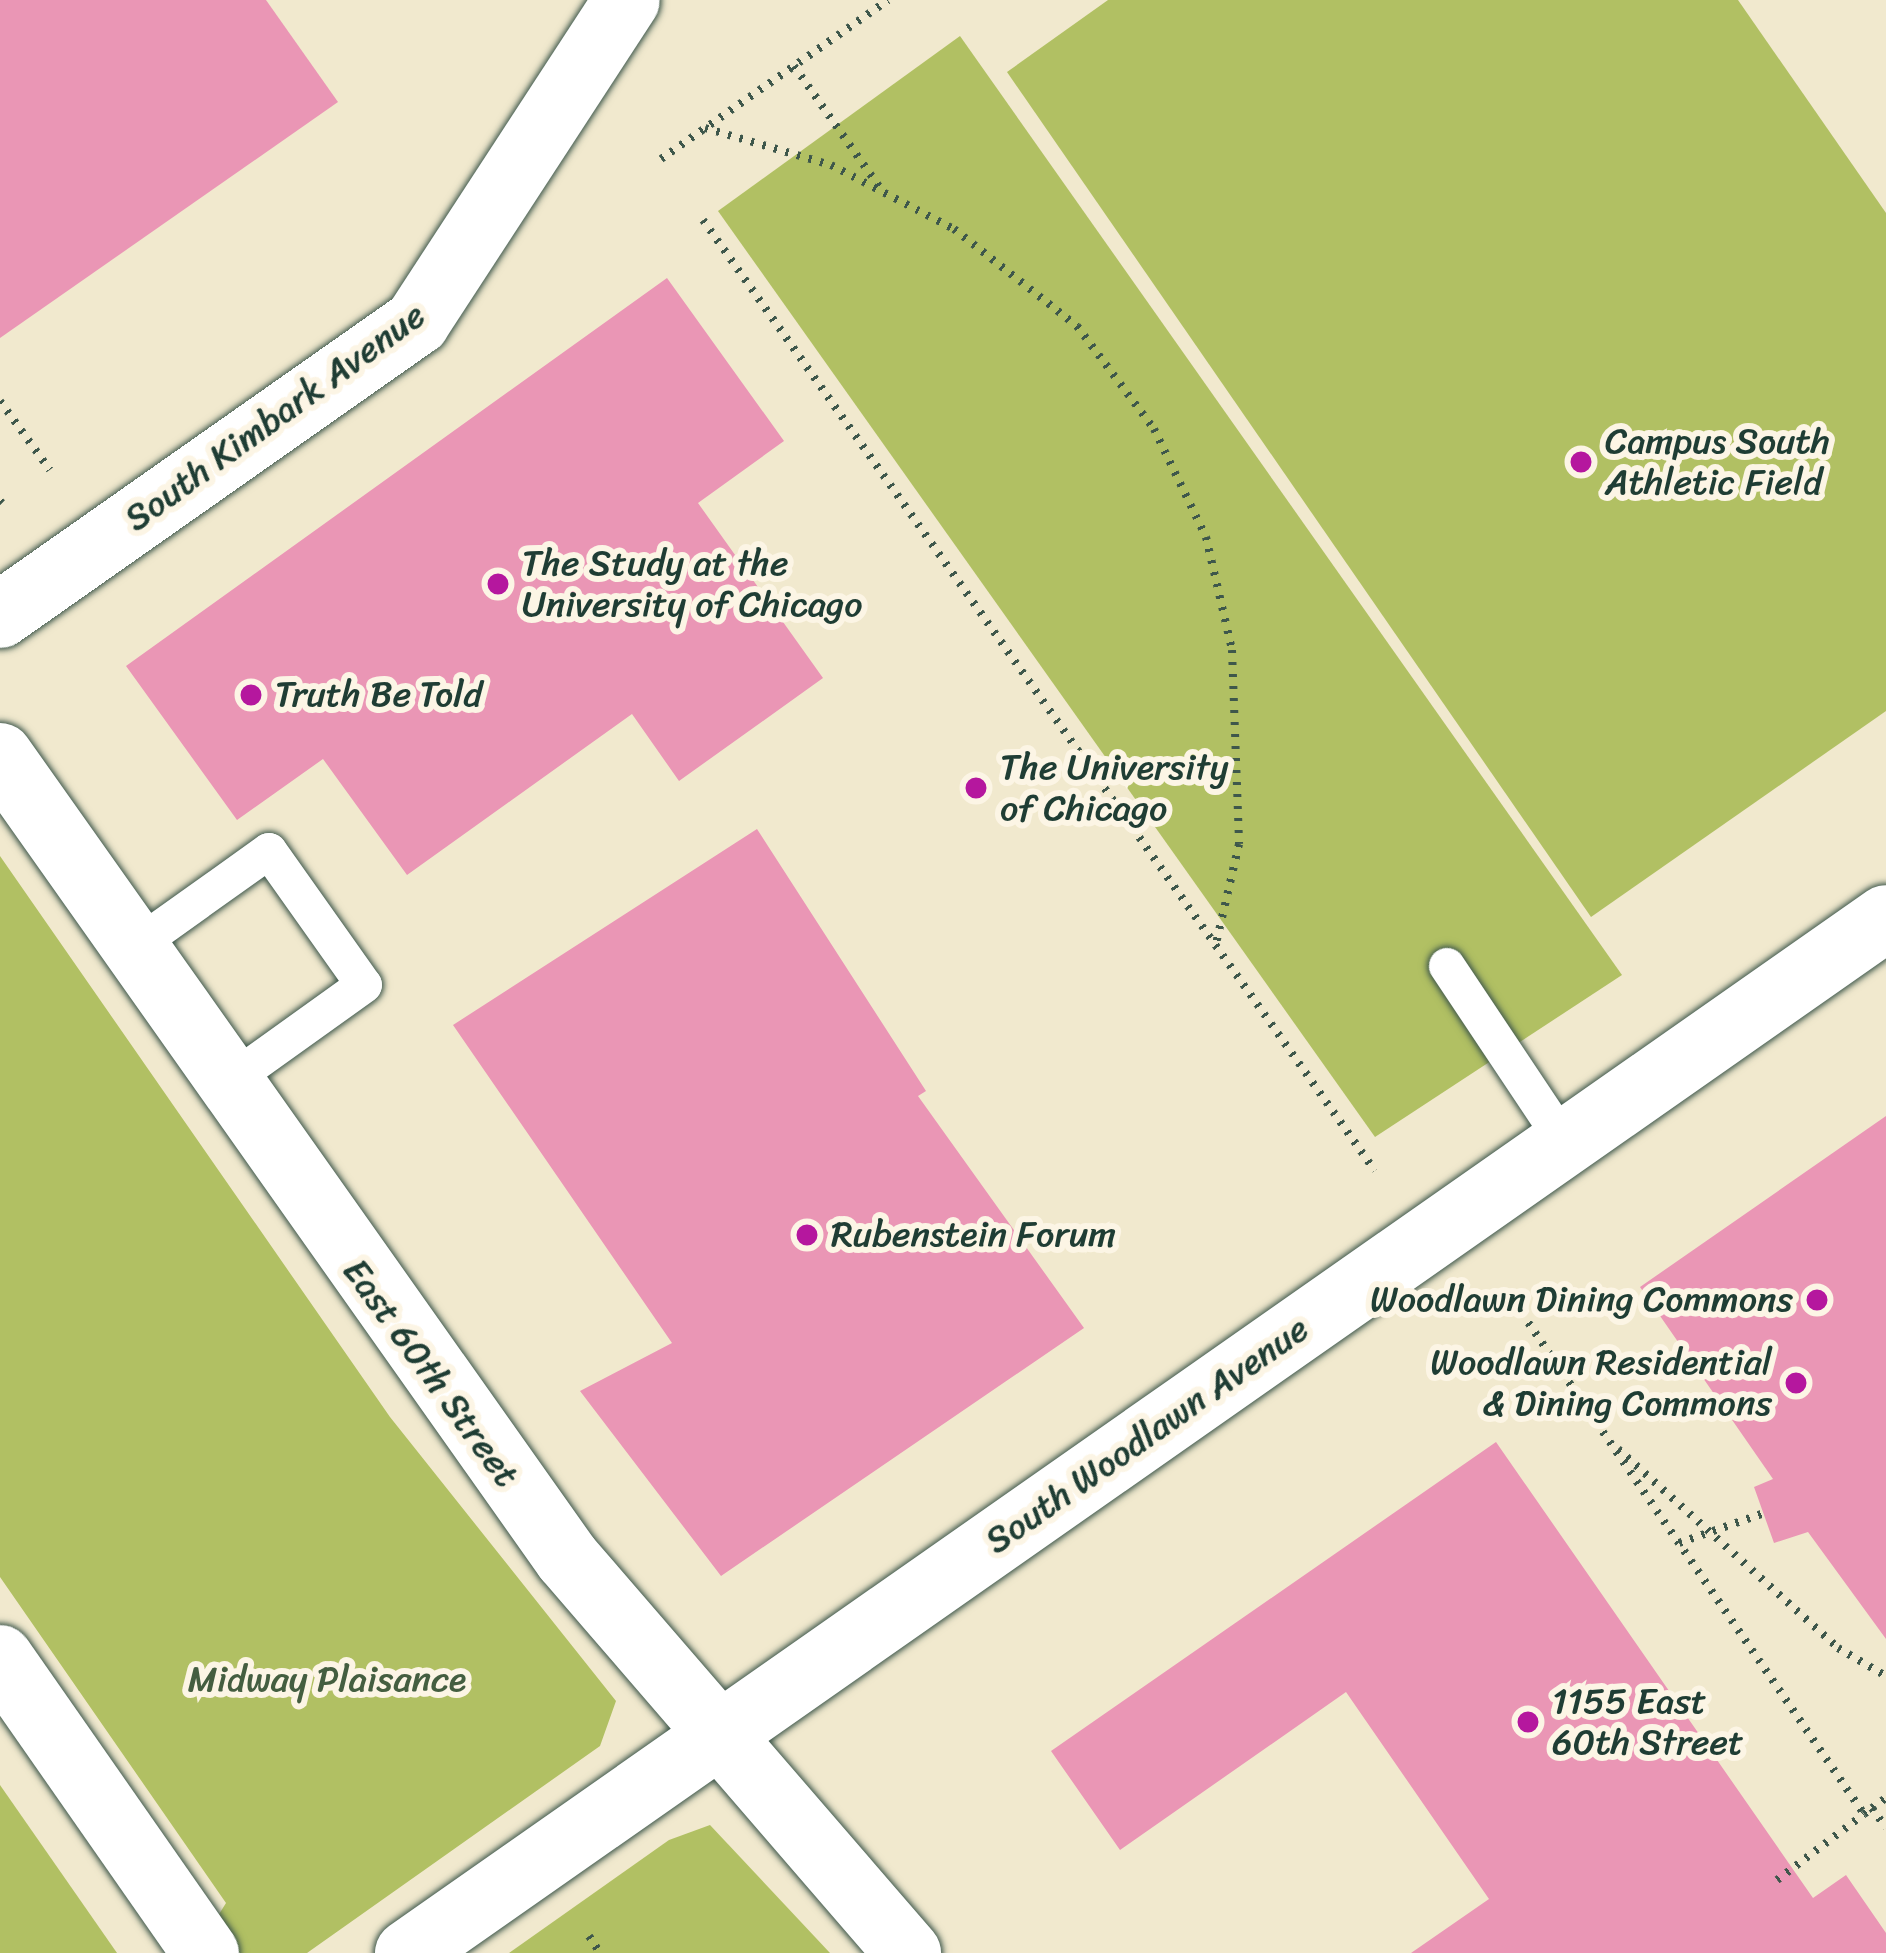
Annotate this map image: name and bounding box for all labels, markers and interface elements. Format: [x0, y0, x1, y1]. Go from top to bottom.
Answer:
street label: South Kimbark Avenue [117, 294, 433, 540]
place label: Campus South Athletic Field [1605, 419, 1830, 504]
marker: Campus South Athletic Field [1568, 449, 1594, 475]
place label: The Study at the University of Chicago [522, 541, 862, 626]
marker: The Study at the University of Chicago [485, 571, 511, 597]
place label: Truth Be Told [275, 673, 485, 717]
marker: Truth Be Told [238, 682, 264, 708]
place label: The University of Chicago [1000, 745, 1231, 830]
marker: The University of Chicago [963, 775, 989, 801]
place label: Rubenstein Forum [831, 1213, 1116, 1257]
marker: Rubenstein Forum [794, 1222, 820, 1248]
street label: East 60th Street [334, 1250, 528, 1496]
place label: Woodlawn Dining Commons [1370, 1278, 1793, 1322]
marker: Woodlawn Dining Commons [1804, 1287, 1830, 1313]
street label: South Woodlawn Avenue [977, 1307, 1317, 1563]
place label: Woodlawn Residential & Dining Commons [1430, 1340, 1772, 1425]
marker: Woodlawn Residential & Dining Commons [1783, 1370, 1809, 1396]
park label: Midway Plaisance [187, 1658, 467, 1702]
place label: 1155 East 60th Street [1552, 1679, 1744, 1764]
marker: 1155 East 60th Street [1515, 1709, 1541, 1735]

